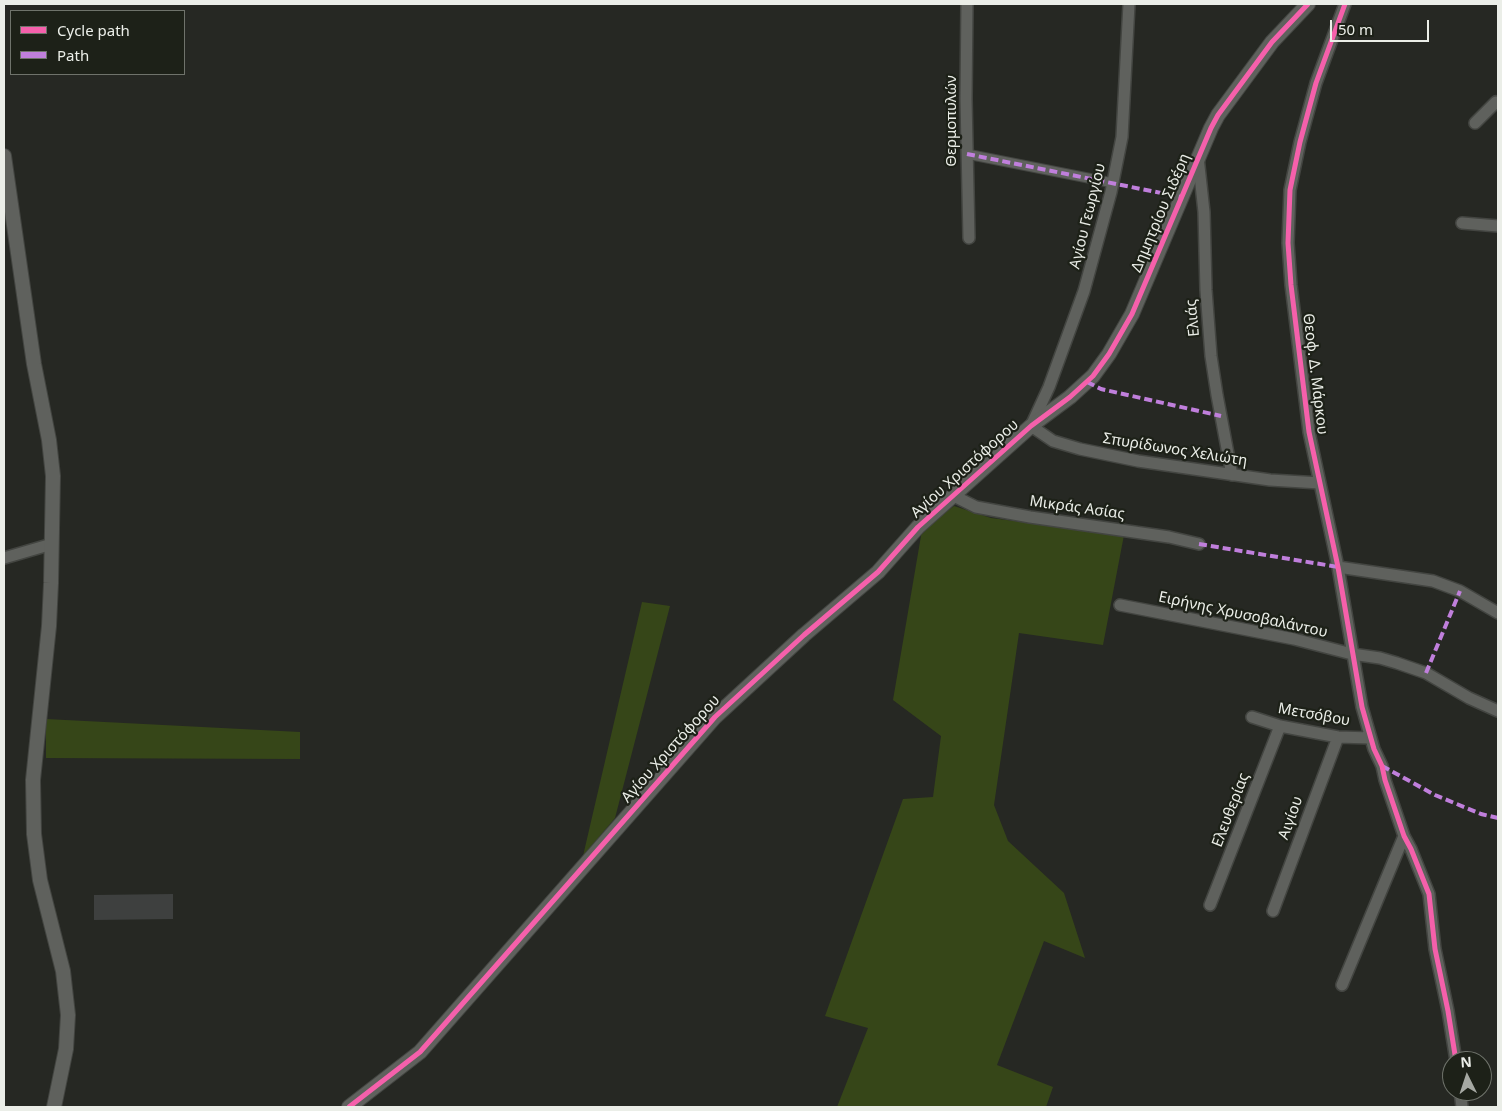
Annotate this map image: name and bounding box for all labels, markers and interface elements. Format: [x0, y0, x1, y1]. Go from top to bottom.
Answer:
legend [10, 10, 185, 75]
scale bar [1332, 10, 1431, 42]
text: 50 m [1338, 19, 1373, 39]
text: Cycle path [57, 20, 130, 40]
text: Path [57, 45, 89, 65]
street label: Θερμοπυλών [943, 75, 961, 167]
street label: Δημητρίου Σιδέρη [1128, 151, 1194, 275]
street label: Αγίου Γεωργίου [1066, 161, 1110, 271]
street label: Ελιάς [1182, 299, 1204, 337]
street label: Θεοφ. Δ. Μάρκου [1299, 312, 1331, 436]
street label: Αγίου Χριστόφορου [907, 416, 1023, 522]
street label: Σπυρίδωνος Χελιώτη [1101, 430, 1249, 470]
street label: Μικράς Ασίας [1028, 492, 1126, 524]
street label: Ειρήνης Χρυσοβαλάντου [1157, 588, 1329, 642]
street label: Αγίου Χριστόφορου [618, 691, 724, 807]
street label: Μετσόβου [1277, 700, 1351, 730]
street label: Ελευθερίας [1209, 770, 1253, 850]
street label: Αιγίου [1275, 794, 1307, 842]
north arrow [1442, 1051, 1492, 1101]
text: N [1460, 1052, 1472, 1071]

